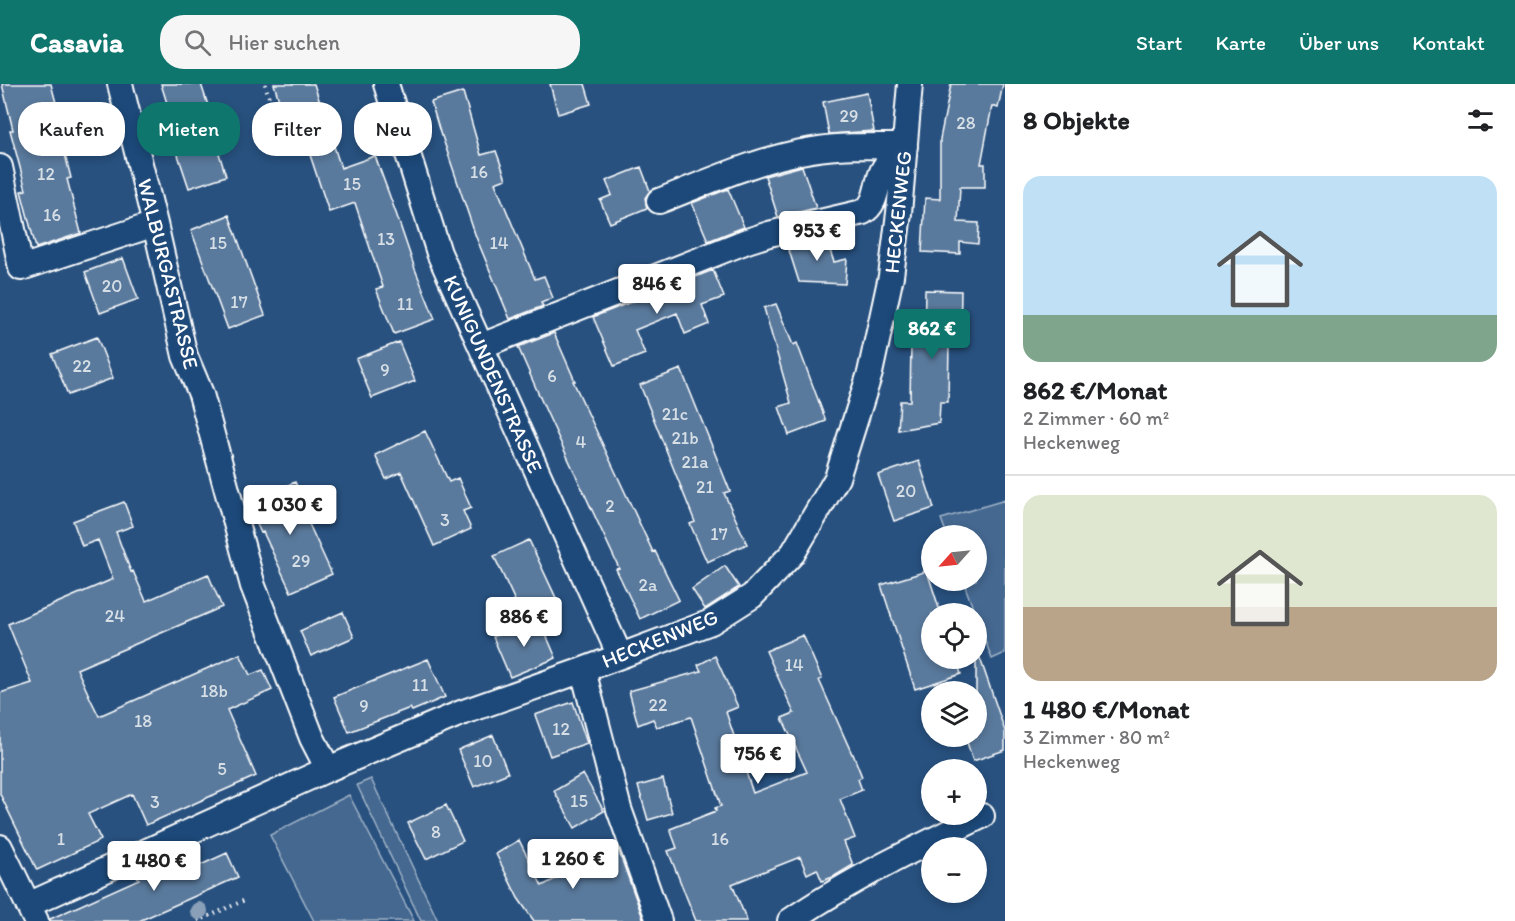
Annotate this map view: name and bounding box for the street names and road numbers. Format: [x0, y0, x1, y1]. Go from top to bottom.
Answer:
street label: HECKENWEG [879, 149, 916, 274]
street label: WALBURGASTRASSE [133, 176, 204, 372]
street label: KUNIGUNDENSTRASSE [439, 271, 548, 477]
street label: HECKENWEG [598, 604, 722, 673]

